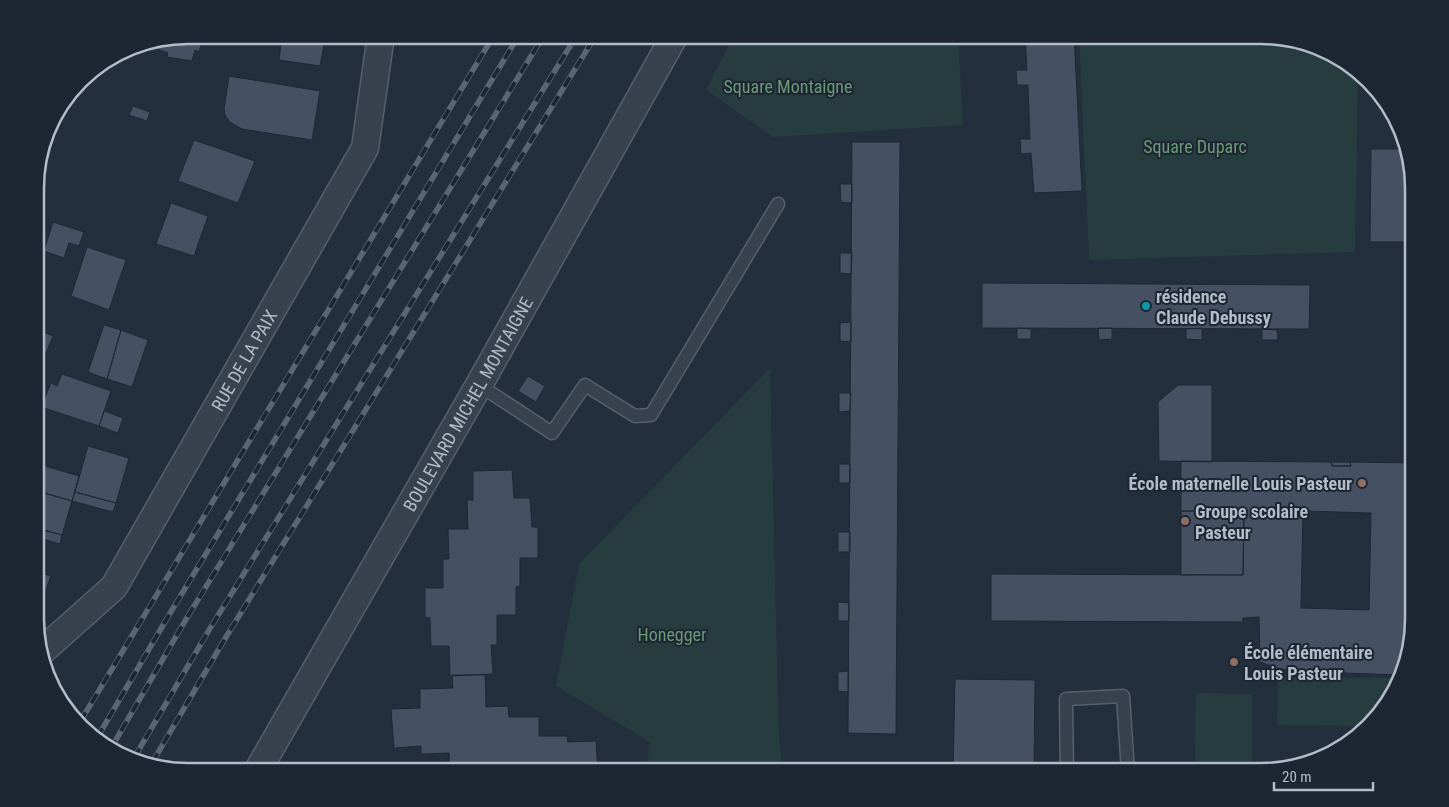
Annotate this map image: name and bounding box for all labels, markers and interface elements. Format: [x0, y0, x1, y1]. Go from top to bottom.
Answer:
park label: Square Montaigne [723, 76, 853, 97]
park label: Square Duparc [1143, 136, 1247, 157]
place label: résidence Claude Debussy [1156, 286, 1271, 328]
street label: BOULEVARD MICHEL MONTAIGNE [398, 293, 537, 515]
marker: résidence Claude Debussy [1140, 300, 1152, 312]
street label: RUE DE LA PAIX [206, 306, 281, 415]
place label: École maternelle Louis Pasteur [1129, 473, 1352, 494]
marker: École maternelle Louis Pasteur [1356, 477, 1368, 489]
place label: Groupe scolaire Pasteur [1195, 501, 1308, 543]
marker: Groupe scolaire Pasteur [1179, 515, 1191, 527]
park label: Honegger [637, 624, 707, 645]
place label: École élémentaire Louis Pasteur [1244, 642, 1373, 684]
marker: École élémentaire Louis Pasteur [1228, 656, 1240, 668]
scale bar [1274, 760, 1373, 792]
text: 20 m [1282, 768, 1312, 786]

